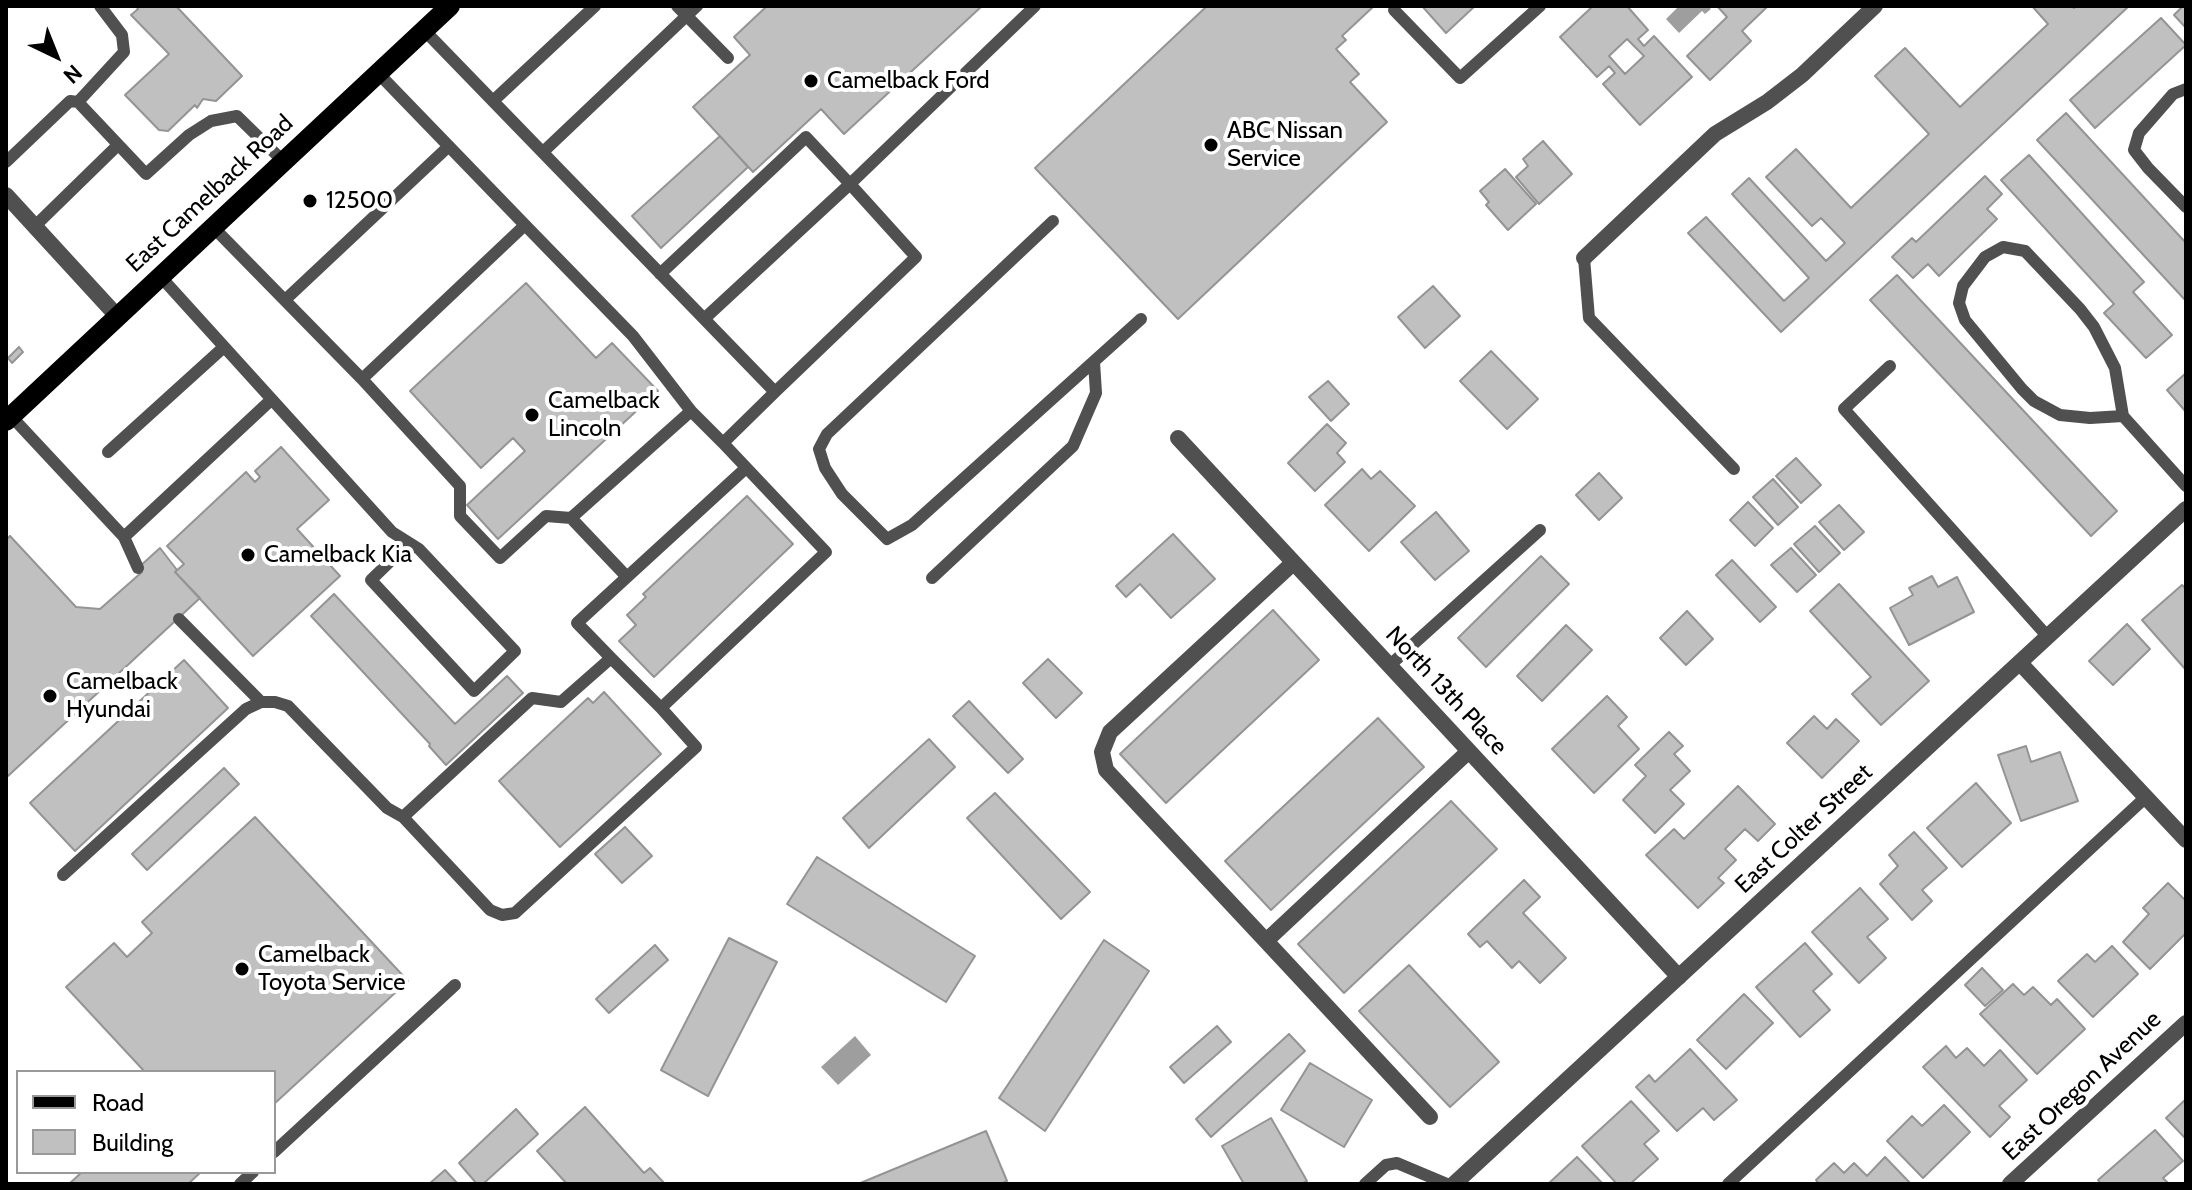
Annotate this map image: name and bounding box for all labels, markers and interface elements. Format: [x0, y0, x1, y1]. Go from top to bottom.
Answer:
north arrow [16, 16, 96, 96]
text: N [58, 59, 88, 89]
place label: Camelback Ford [827, 67, 989, 95]
marker: Camelback Ford [802, 72, 820, 90]
street label: East Camelback Road [121, 109, 299, 279]
place label: ABC Nissan Service [1227, 117, 1343, 173]
marker: ABC Nissan Service [1202, 136, 1220, 154]
place label: 12500 [326, 187, 393, 215]
marker: 12500 [301, 192, 319, 210]
place label: Camelback Lincoln [548, 387, 660, 443]
marker: Camelback Lincoln [523, 406, 541, 424]
place label: Camelback Kia [264, 541, 412, 569]
marker: Camelback Kia [239, 546, 257, 564]
street label: North 13th Place [1379, 621, 1513, 761]
place label: Camelback Hyundai [66, 668, 178, 724]
marker: Camelback Hyundai [41, 687, 59, 705]
street label: East Colter Street [1730, 758, 1878, 900]
place label: Camelback Toyota Service [258, 941, 406, 997]
marker: Camelback Toyota Service [233, 960, 251, 978]
street label: East Oregon Avenue [1997, 1005, 2167, 1167]
legend [16, 1070, 276, 1174]
text: Road [92, 1088, 144, 1117]
text: Building [92, 1128, 173, 1157]

